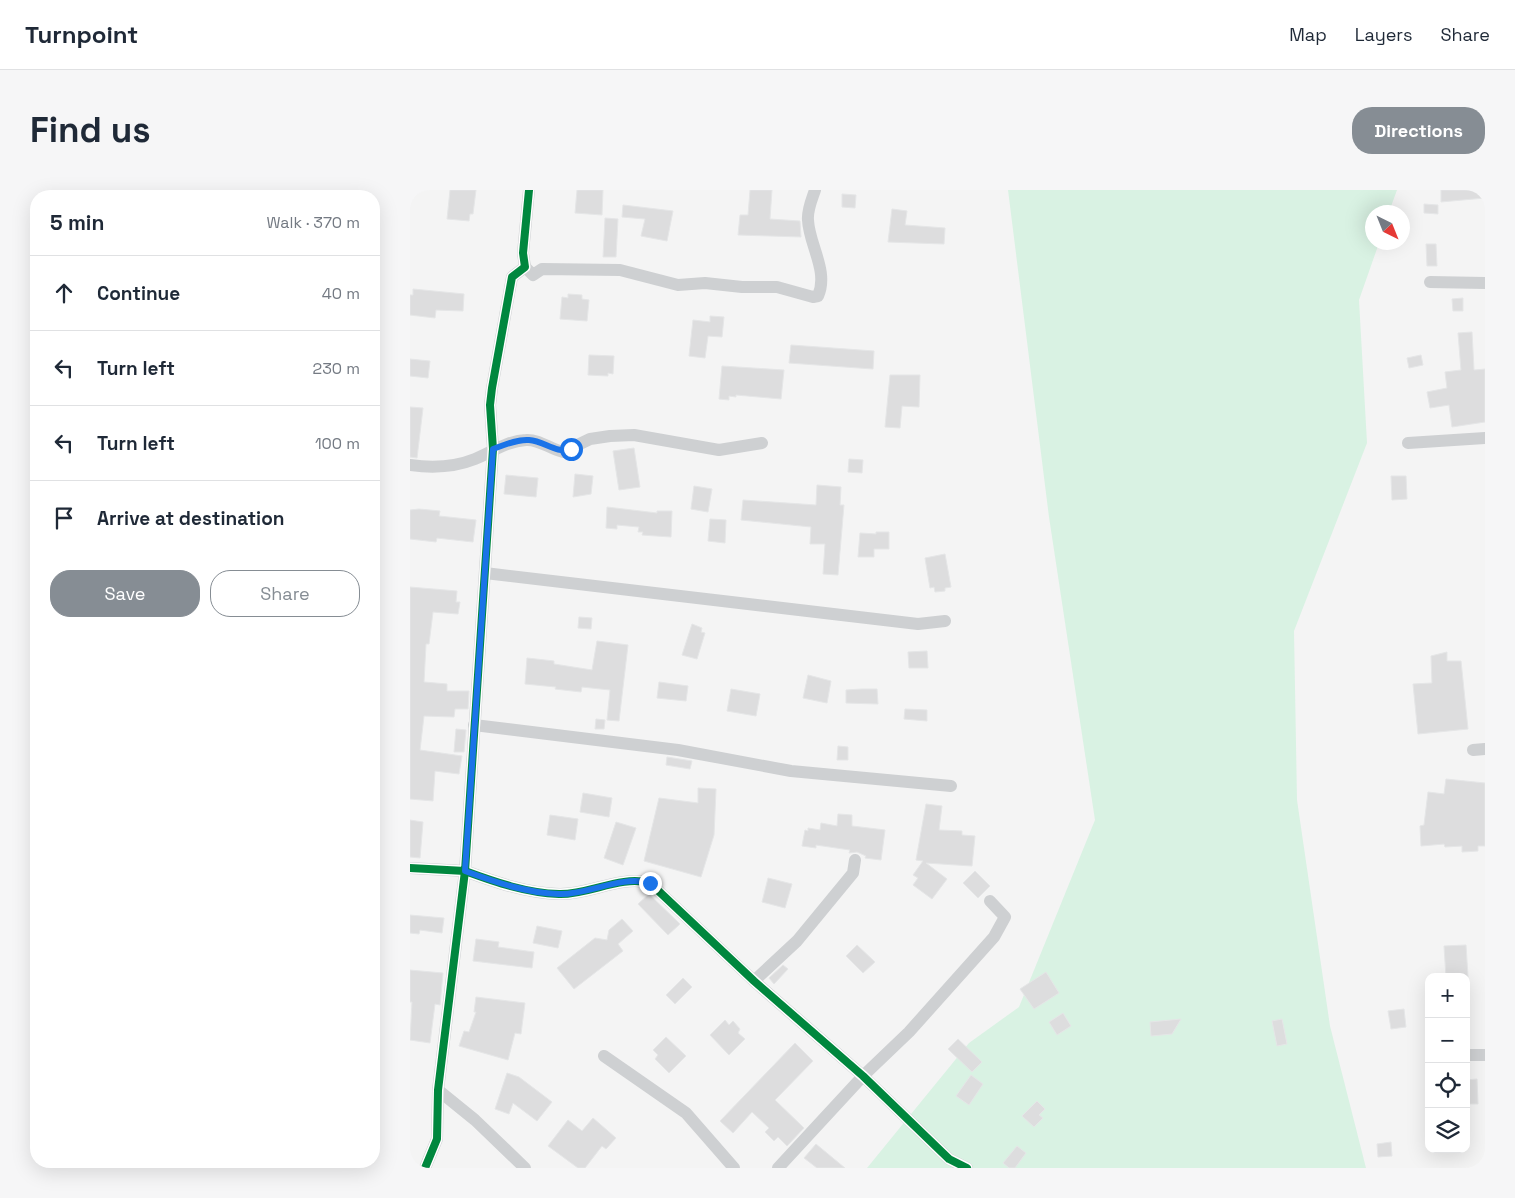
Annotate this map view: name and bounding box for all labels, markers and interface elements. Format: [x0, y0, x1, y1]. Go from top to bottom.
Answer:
text: Turnpoint [25, 19, 138, 50]
text: Map [1289, 23, 1327, 46]
text: Layers [1355, 23, 1412, 46]
text: Share [1440, 23, 1490, 46]
button: Directions [1352, 107, 1485, 154]
text: Find us [30, 108, 151, 152]
north arrow [1365, 205, 1410, 250]
text: 5 min [50, 209, 104, 236]
text: Walk · 370 m [267, 212, 360, 233]
icon: ahead [50, 279, 78, 307]
text: Continue [97, 281, 180, 306]
text: 40 m [322, 283, 360, 304]
icon: left [50, 354, 78, 382]
text: Turn left [97, 356, 175, 381]
text: 230 m [313, 358, 360, 379]
icon: left [50, 429, 78, 457]
text: Turn left [97, 431, 175, 456]
text: 100 m [315, 433, 360, 454]
route start [560, 438, 583, 461]
icon: arrive [50, 504, 78, 532]
text: Arrive at destination [97, 506, 285, 531]
button: Save [50, 570, 200, 617]
button: Share [210, 570, 360, 617]
route end [639, 872, 662, 895]
map controls [1425, 973, 1470, 1153]
button: + [1425, 973, 1470, 1018]
button: − [1425, 1018, 1470, 1063]
button: locate [1425, 1063, 1470, 1108]
button: layers [1425, 1108, 1470, 1153]

